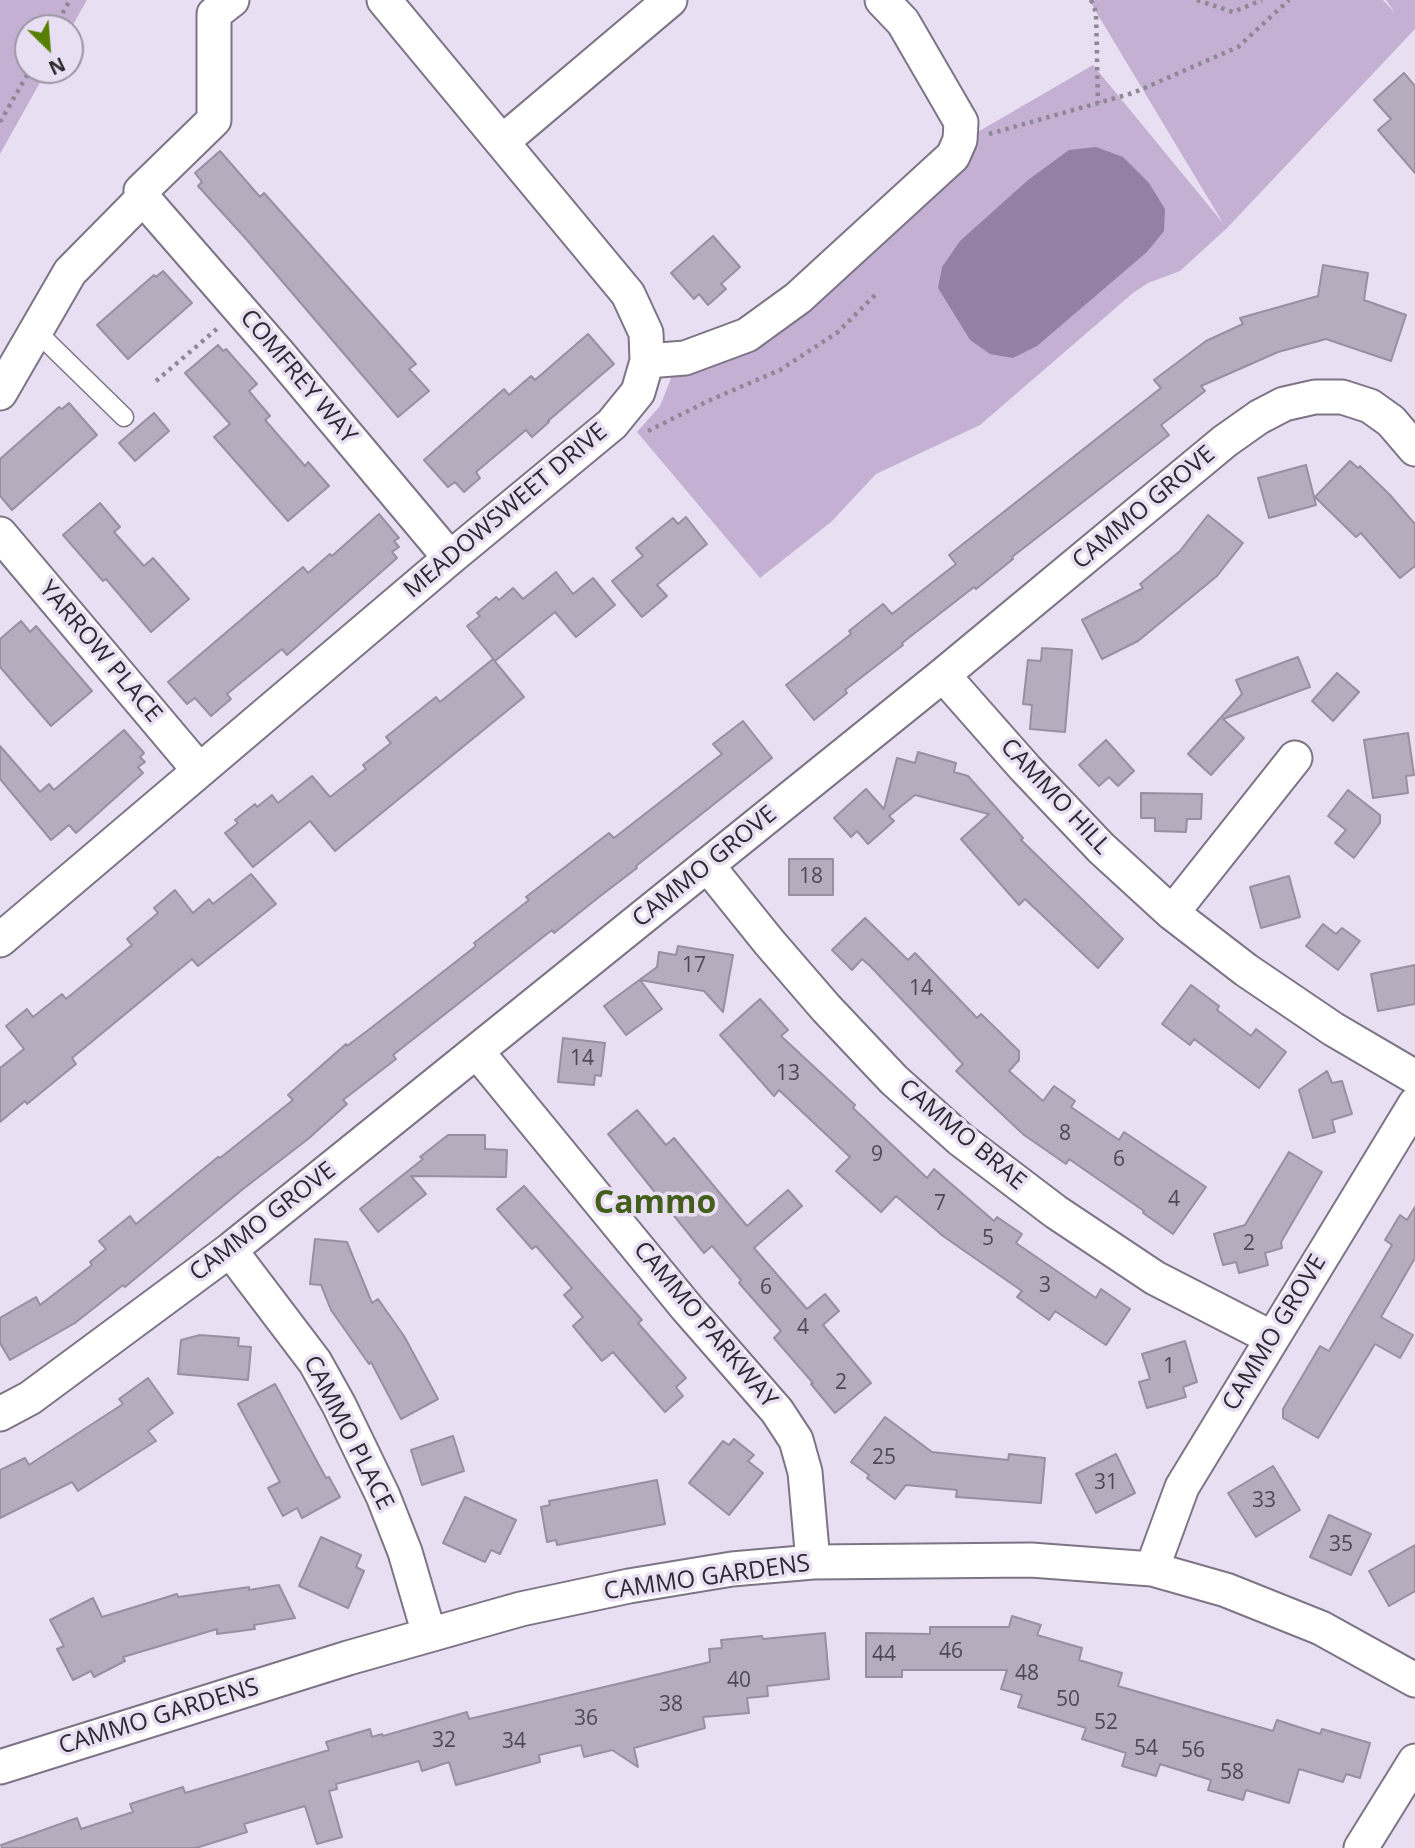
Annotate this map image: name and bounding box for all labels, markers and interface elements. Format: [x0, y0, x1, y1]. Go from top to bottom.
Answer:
north arrow [14, 14, 84, 84]
text: N [45, 51, 70, 81]
street label: COMFREY WAY [234, 304, 362, 450]
street label: MEADOWSWEET DRIVE [399, 418, 613, 604]
street label: CAMMO GROVE [1067, 440, 1221, 576]
street label: YARROW PLACE [32, 575, 168, 729]
street label: CAMMO HILL [994, 733, 1116, 861]
street label: CAMMO GROVE [627, 800, 783, 934]
house number: 18 [799, 864, 823, 890]
house number: 17 [682, 953, 706, 979]
house number: 14 [909, 976, 933, 1002]
house number: 14 [570, 1046, 594, 1072]
house number: 13 [776, 1061, 800, 1087]
street label: CAMMO BRAE [893, 1073, 1031, 1197]
house number: 8 [1059, 1121, 1071, 1147]
house number: 9 [871, 1142, 883, 1168]
house number: 6 [1113, 1147, 1125, 1173]
street label: CAMMO GROVE [184, 1156, 342, 1288]
district label: Cammo [594, 1185, 716, 1223]
house number: 4 [1168, 1187, 1180, 1213]
house number: 7 [934, 1191, 946, 1217]
house number: 5 [982, 1226, 994, 1252]
house number: 2 [1243, 1231, 1255, 1257]
street label: CAMMO PARKWAY [627, 1236, 783, 1414]
street label: CAMMO GROVE [1217, 1250, 1333, 1416]
house number: 3 [1039, 1273, 1051, 1299]
house number: 6 [760, 1275, 772, 1301]
house number: 4 [797, 1315, 809, 1341]
street label: CAMMO PLACE [297, 1351, 399, 1515]
house number: 1 [1163, 1354, 1175, 1380]
house number: 2 [835, 1370, 847, 1396]
house number: 25 [872, 1445, 896, 1471]
house number: 31 [1094, 1470, 1118, 1496]
house number: 33 [1252, 1488, 1276, 1514]
house number: 35 [1329, 1532, 1353, 1558]
street label: CAMMO GARDENS [602, 1549, 812, 1607]
house number: 46 [939, 1639, 963, 1665]
house number: 44 [872, 1642, 896, 1668]
house number: 48 [1015, 1661, 1039, 1687]
house number: 40 [727, 1668, 751, 1694]
street label: CAMMO GARDENS [55, 1673, 263, 1761]
house number: 50 [1056, 1687, 1080, 1713]
house number: 38 [659, 1692, 683, 1718]
house number: 36 [574, 1706, 598, 1732]
house number: 52 [1094, 1710, 1118, 1736]
house number: 32 [432, 1728, 456, 1754]
house number: 34 [502, 1729, 526, 1755]
house number: 54 [1134, 1736, 1158, 1762]
house number: 56 [1181, 1738, 1205, 1764]
house number: 58 [1220, 1760, 1244, 1786]

